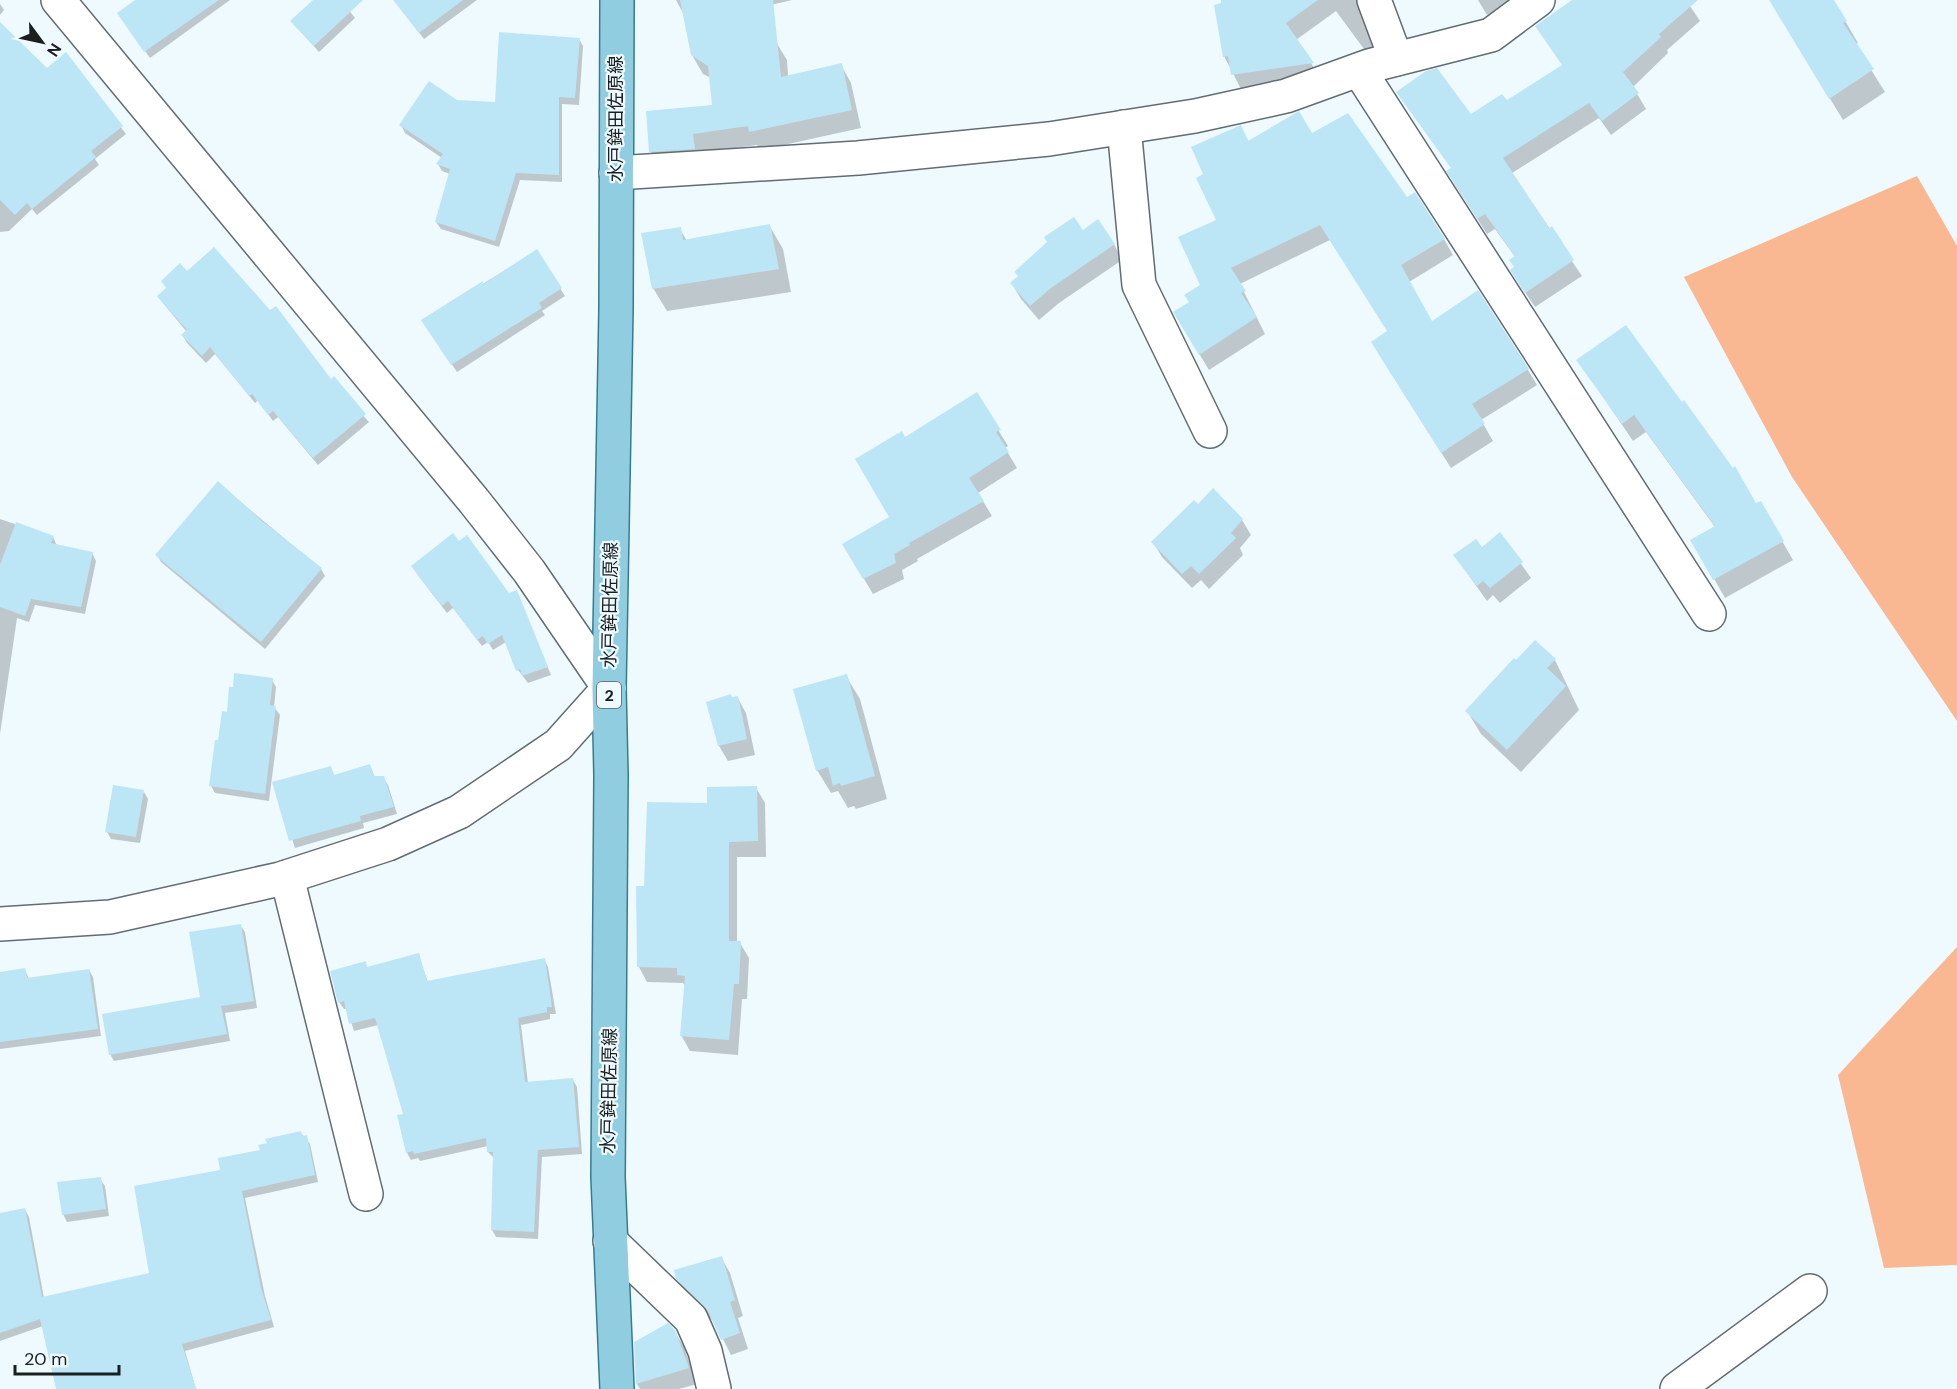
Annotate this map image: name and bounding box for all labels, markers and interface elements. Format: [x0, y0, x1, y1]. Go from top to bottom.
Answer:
north arrow [12, 12, 72, 72]
text: N [42, 39, 66, 61]
street label: 水戸鉾田佐原線 [604, 56, 628, 182]
street label: 水戸鉾田佐原線 [597, 542, 623, 668]
road number: 2 [597, 682, 621, 708]
street label: 水戸鉾田佐原線 [596, 1028, 622, 1154]
scale bar [15, 1338, 118, 1376]
text: 20 m [24, 1347, 67, 1371]

